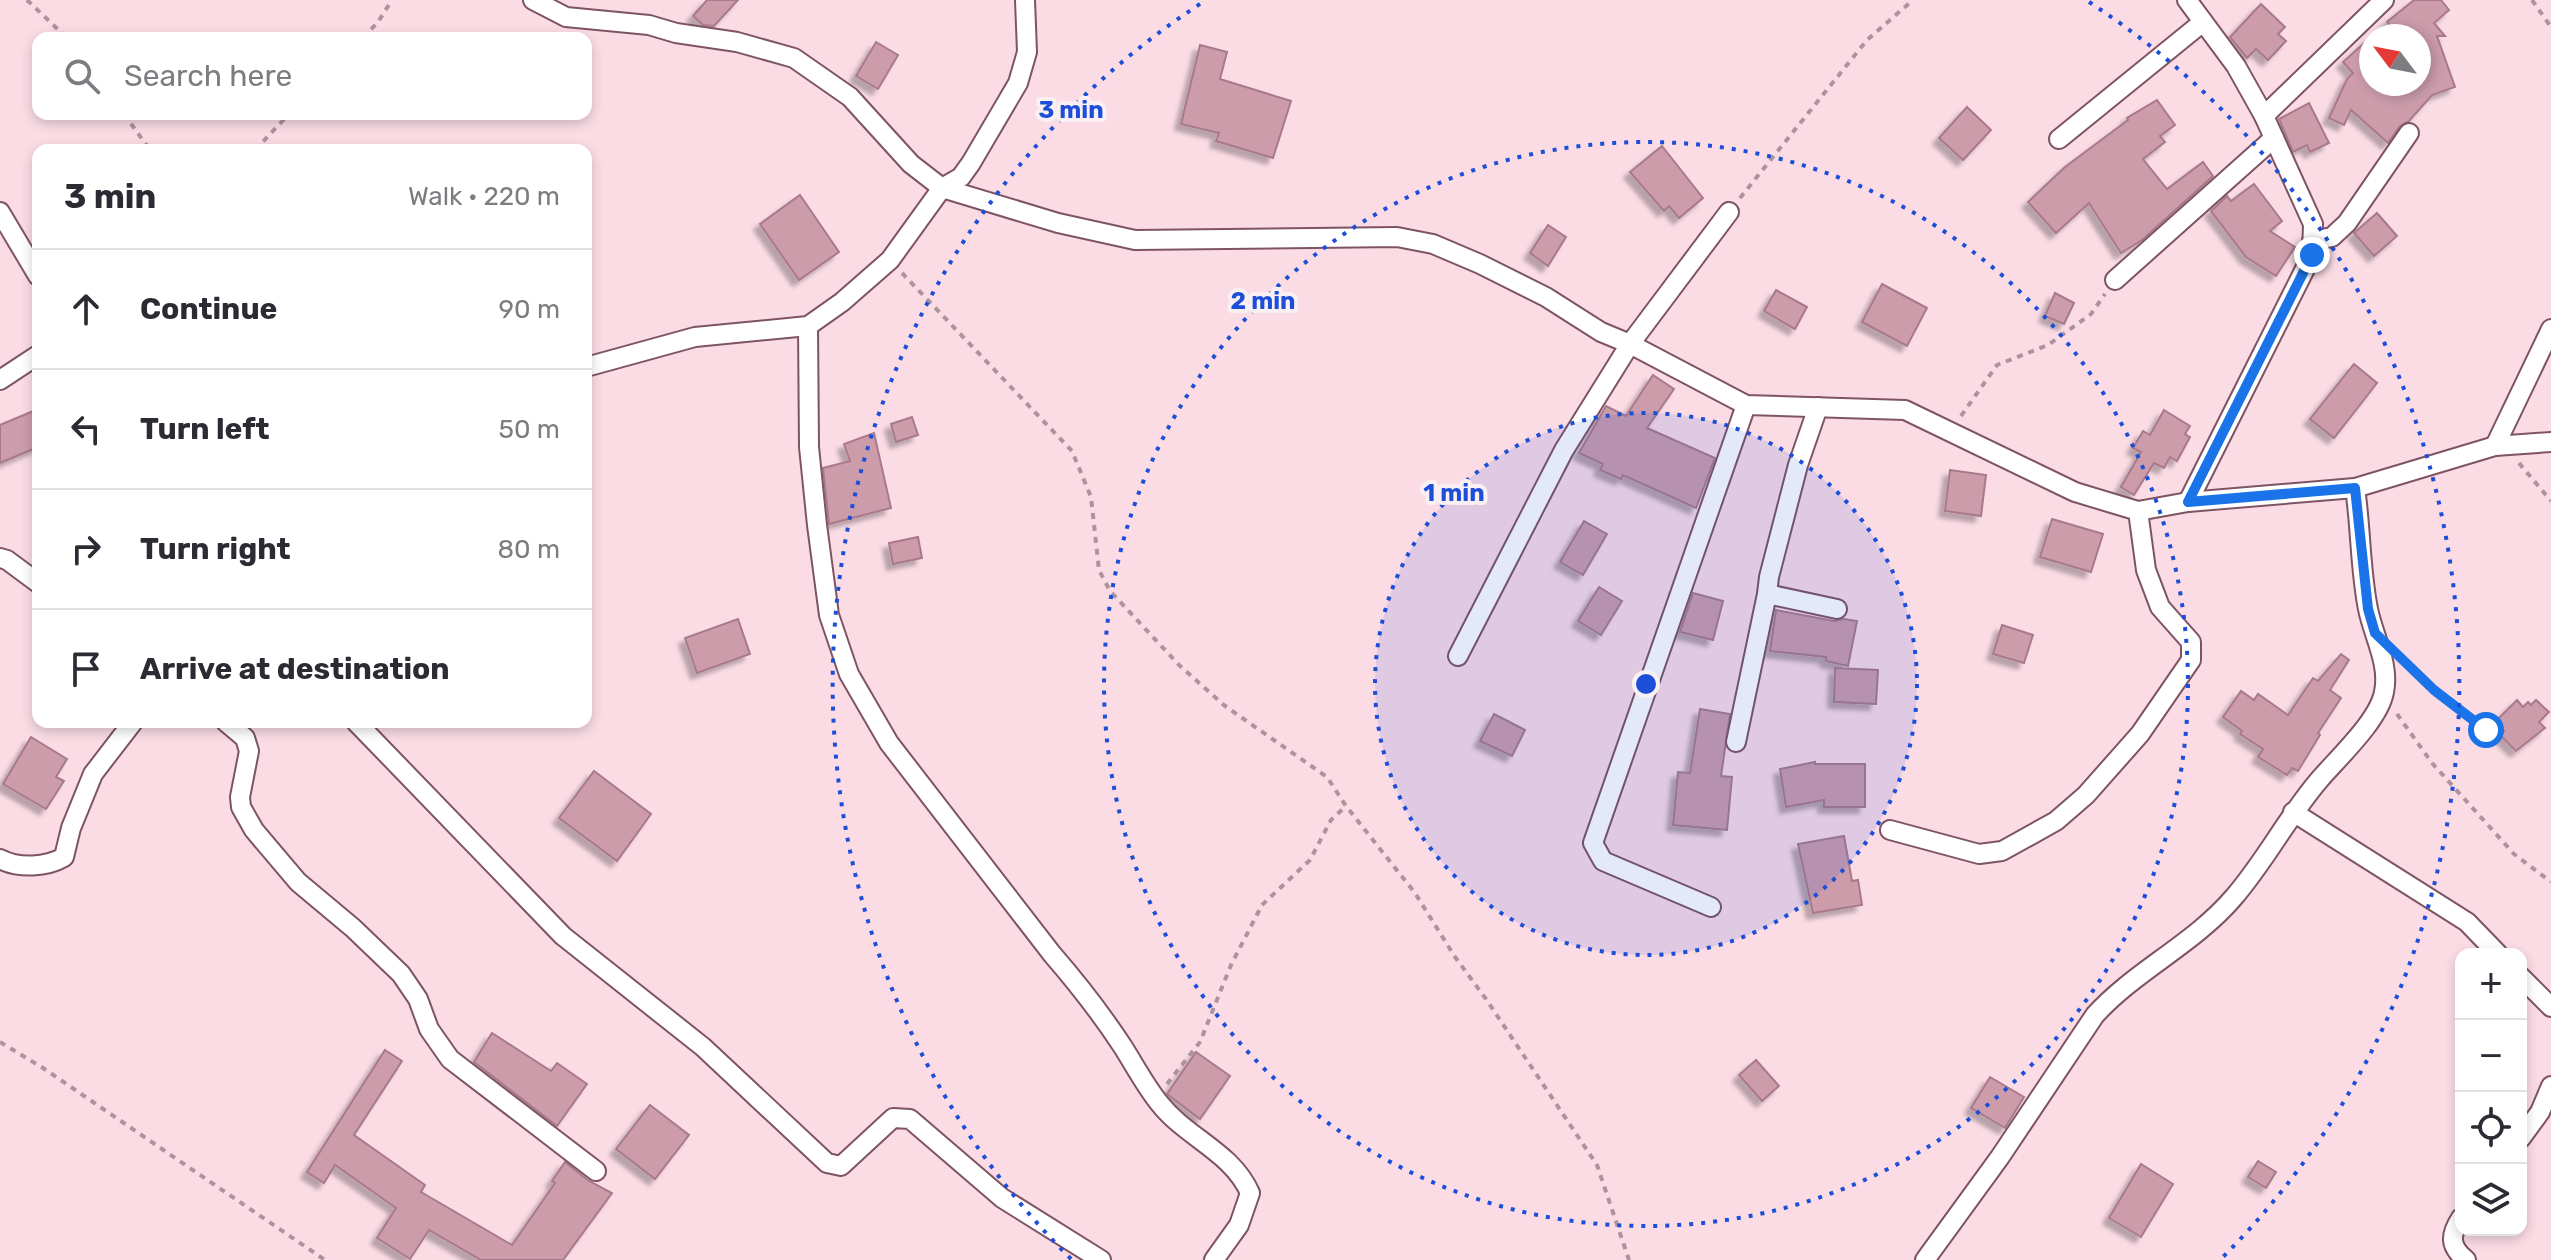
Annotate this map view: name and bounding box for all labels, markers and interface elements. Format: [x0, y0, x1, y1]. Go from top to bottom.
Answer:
north arrow [2359, 24, 2431, 96]
search box [32, 32, 592, 120]
icon: search [60, 54, 104, 98]
text: Search here [124, 58, 292, 94]
text: 3 min [1038, 96, 1104, 124]
text: 3 min [64, 176, 156, 217]
text: Walk · 220 m [408, 181, 560, 212]
route end [2294, 237, 2330, 273]
icon: ahead [64, 287, 108, 331]
text: 2 min [1231, 287, 1296, 315]
text: Continue [140, 291, 277, 327]
text: 90 m [499, 294, 560, 325]
icon: left [64, 407, 108, 451]
text: Turn left [140, 411, 270, 447]
text: 50 m [499, 414, 560, 445]
text: 1 min [1423, 479, 1485, 507]
icon: right [64, 527, 108, 571]
text: Turn right [140, 531, 291, 567]
text: 80 m [497, 534, 560, 565]
icon: arrive [64, 647, 108, 691]
text: Arrive at destination [140, 651, 450, 687]
centre of rings [1632, 670, 1660, 698]
route start [2468, 712, 2504, 748]
map controls [2455, 948, 2527, 1236]
button: + [2455, 948, 2527, 1020]
button: − [2455, 1020, 2527, 1092]
button: locate [2455, 1092, 2527, 1164]
button: layers [2455, 1164, 2527, 1236]

